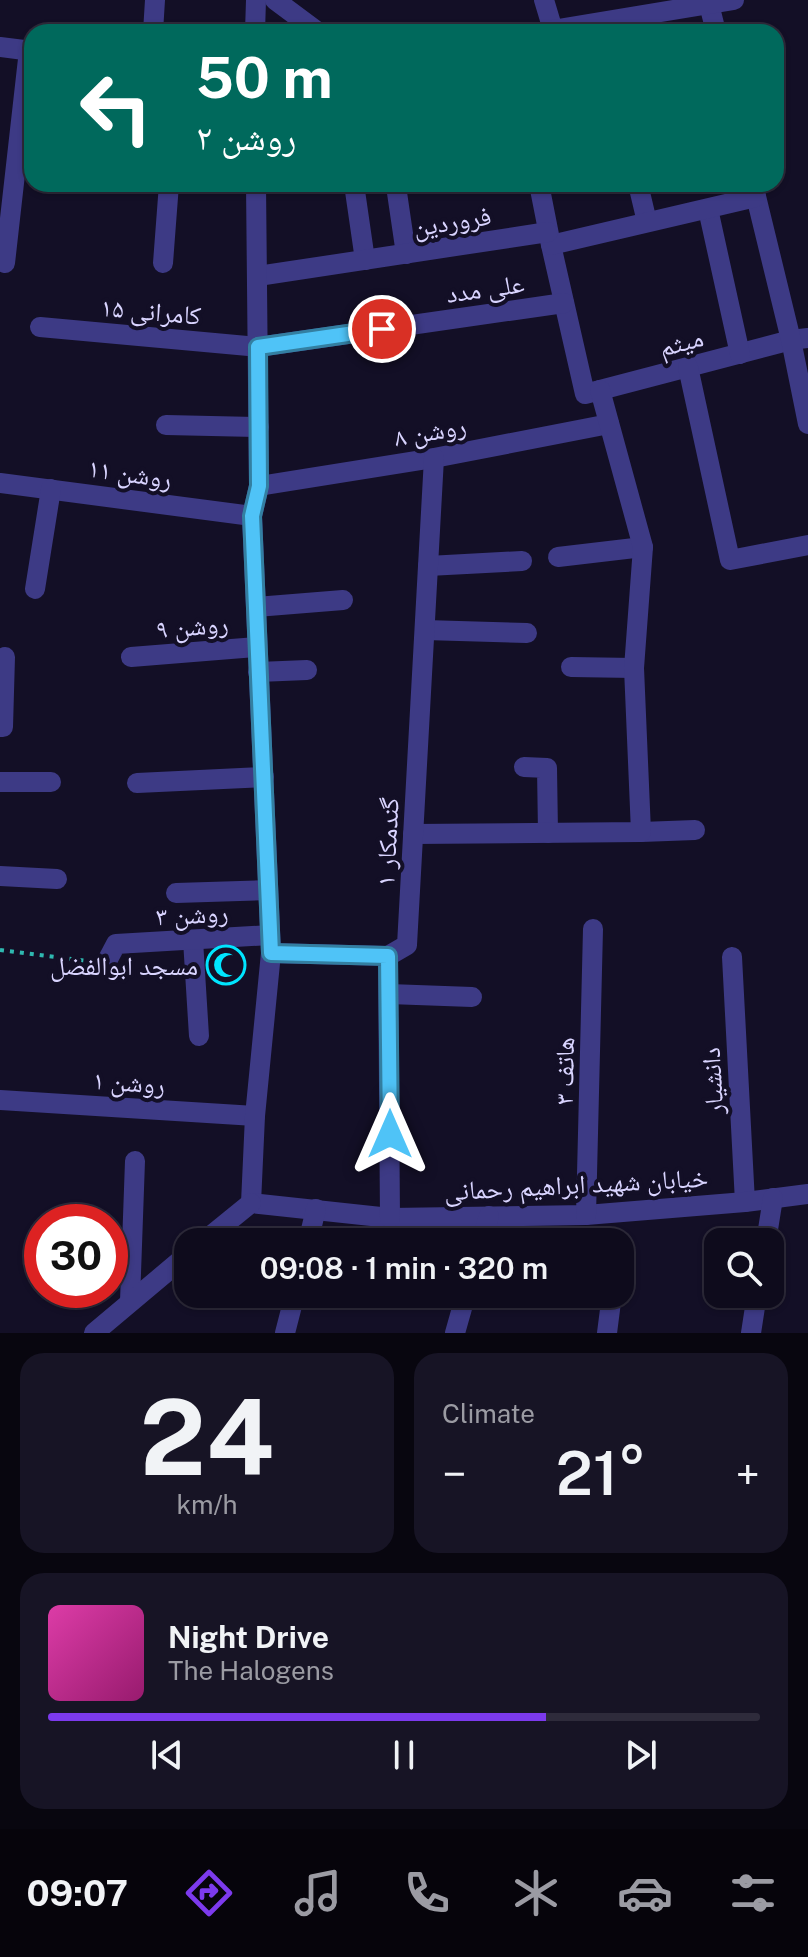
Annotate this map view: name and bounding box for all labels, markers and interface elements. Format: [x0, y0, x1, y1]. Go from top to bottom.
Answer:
text: 50 m [196, 45, 333, 111]
icon: left [64, 56, 168, 160]
text: روشن ۲ [196, 116, 296, 158]
street label: فروردین [411, 200, 493, 243]
street label: علی مدد [444, 267, 526, 310]
street label: کامرانی ۱۵ [99, 291, 203, 332]
pin [348, 295, 416, 363]
icon: arrive [360, 307, 404, 351]
street label: میثم [656, 321, 707, 365]
street label: روشن ۸ [392, 409, 469, 454]
street label: روشن ۱۱ [86, 452, 174, 495]
street label: روشن ۹ [155, 607, 230, 646]
street label: گندمکار ۱ [369, 796, 405, 887]
street label: روشن ۳ [155, 897, 229, 932]
mosque icon: مسجد ابوالفضل [205, 944, 247, 986]
place label: مسجد ابوالفضل [50, 950, 198, 982]
street label: هاتف ۳ [548, 1037, 580, 1105]
street label: دانشیار [695, 1047, 729, 1116]
street label: روشن ۱ [92, 1064, 166, 1101]
position arrow [348, 1092, 432, 1176]
street label: خیابان شهید ابراهیم رحمانی [443, 1162, 709, 1208]
speed limit sign: 30 [24, 1204, 128, 1308]
map controls [704, 1228, 784, 1308]
button: search [704, 1228, 784, 1308]
text: 09:08 · 1 min · 320 m [260, 1250, 548, 1286]
text: 24 [140, 1376, 274, 1498]
text: Climate [442, 1398, 535, 1429]
text: 21° [556, 1438, 646, 1509]
text: − [442, 1448, 466, 1500]
text: + [736, 1448, 760, 1500]
text: km/h [176, 1489, 238, 1520]
text: Night Drive [168, 1619, 329, 1655]
text: The Halogens [168, 1655, 334, 1686]
icon: previous [145, 1733, 189, 1777]
icon: pause [382, 1733, 426, 1777]
icon: next [619, 1733, 663, 1777]
icon: directions [181, 1865, 237, 1921]
icon: music [290, 1865, 346, 1921]
icon: phone [399, 1865, 455, 1921]
icon: climate [508, 1865, 564, 1921]
icon: car [617, 1865, 673, 1921]
icon: filters [725, 1865, 781, 1921]
text: 09:07 [26, 1872, 128, 1914]

